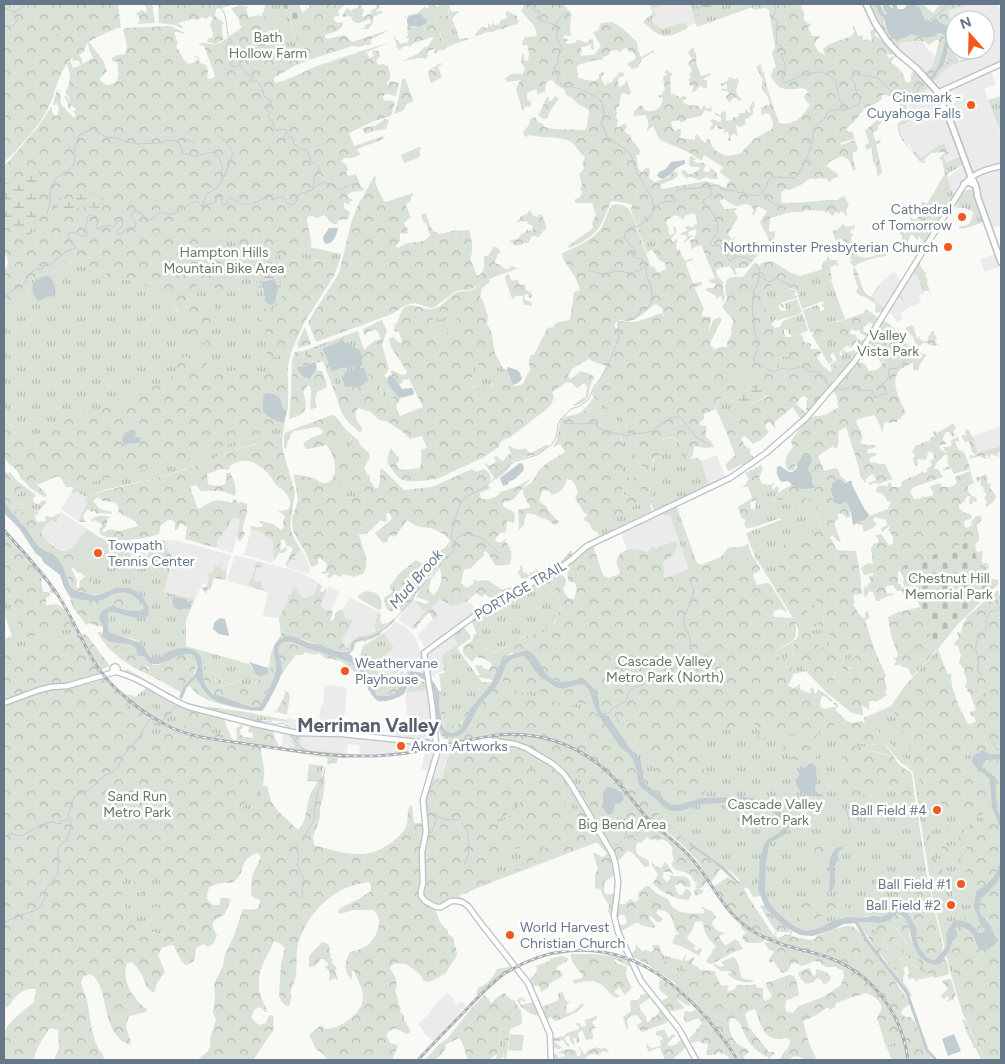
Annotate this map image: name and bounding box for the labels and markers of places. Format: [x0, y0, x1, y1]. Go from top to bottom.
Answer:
place label: Cinemark - Cuyahoga Falls [867, 89, 961, 122]
marker: Cinemark - Cuyahoga Falls [965, 99, 977, 111]
place label: Cathedral of Tomorrow [872, 201, 952, 234]
marker: Cathedral of Tomorrow [956, 211, 968, 223]
place label: Northminster Presbyterian Church [723, 239, 938, 256]
marker: Northminster Presbyterian Church [942, 241, 954, 253]
place label: Towpath Tennis Center [108, 537, 195, 570]
marker: Towpath Tennis Center [92, 547, 104, 559]
place label: Weathervane Playhouse [355, 655, 438, 688]
marker: Weathervane Playhouse [339, 665, 351, 677]
place label: Akron Artworks [411, 738, 508, 755]
marker: Akron Artworks [395, 740, 407, 752]
place label: Ball Field #4 [851, 802, 927, 819]
marker: Ball Field #4 [931, 804, 943, 816]
place label: Ball Field #1 [878, 876, 951, 893]
marker: Ball Field #1 [955, 878, 967, 890]
place label: Ball Field #2 [866, 897, 941, 914]
marker: Ball Field #2 [945, 899, 957, 911]
place label: World Harvest Christian Church [520, 919, 625, 952]
marker: World Harvest Christian Church [504, 929, 516, 941]

